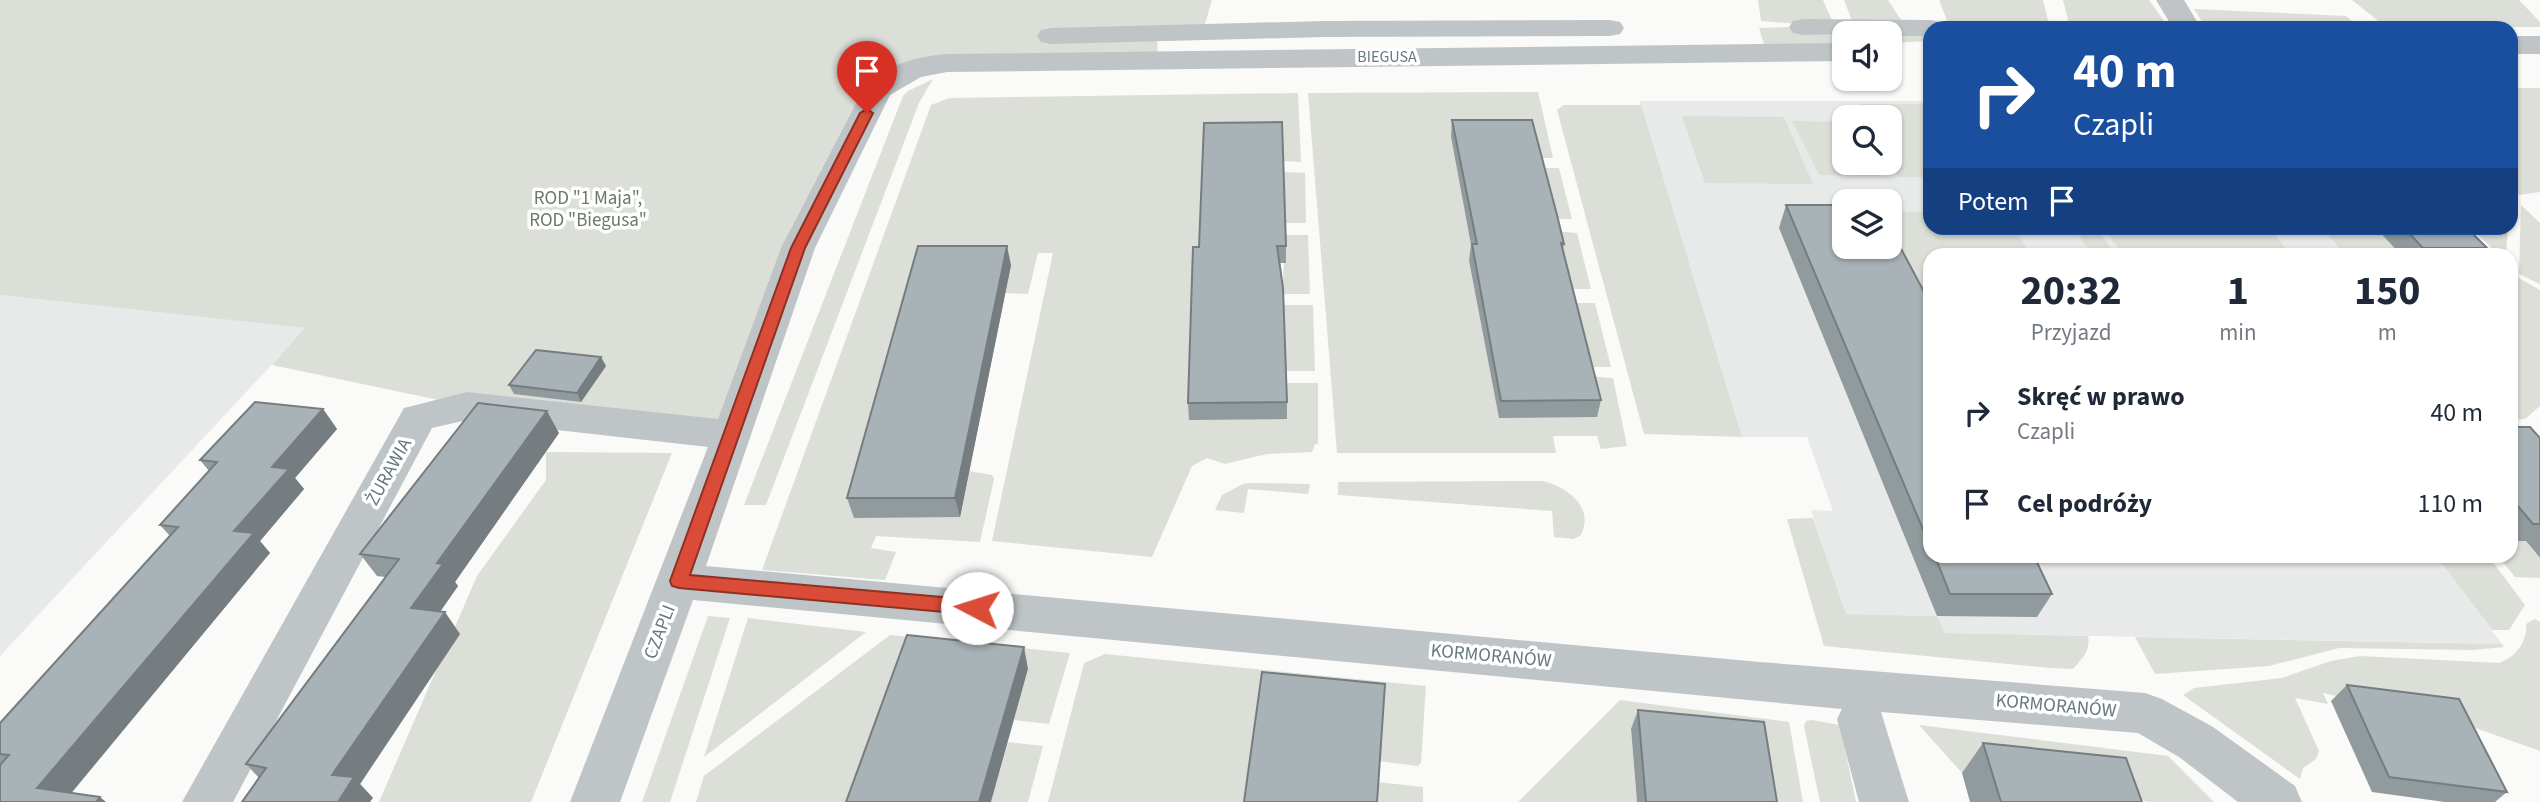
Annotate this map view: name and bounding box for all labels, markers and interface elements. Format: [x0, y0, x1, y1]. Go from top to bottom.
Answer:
map controls [1832, 21, 1902, 259]
button: sound [1832, 21, 1902, 91]
text: 40 m [2073, 37, 2177, 107]
pin [837, 41, 897, 113]
street label: BIEGUSA [1357, 46, 1417, 68]
icon: right [1958, 49, 2049, 140]
icon: arrive [848, 52, 886, 90]
text: Czapli [2073, 102, 2154, 148]
button: search [1832, 105, 1902, 175]
icon: arrive [2043, 182, 2081, 220]
text: Potem [1958, 183, 2029, 220]
park label: ROD "1 Maja", ROD "Biegusa" [529, 185, 647, 234]
button: layers [1832, 189, 1902, 259]
text: 20:32 [2020, 261, 2122, 321]
text: 1 [2227, 261, 2249, 321]
text: 150 [2354, 261, 2421, 321]
text: Przyjazd [2031, 316, 2111, 349]
text: min [2219, 316, 2257, 349]
text: m [2378, 316, 2397, 349]
text: Skręć w prawo [2017, 378, 2185, 415]
icon: right [1958, 394, 1996, 432]
text: 40 m [2430, 394, 2483, 431]
text: Czapli [2017, 415, 2075, 448]
street label: ŻURAWIA [359, 433, 419, 511]
icon: arrive [1958, 485, 1996, 523]
text: Cel podróży [2017, 485, 2152, 522]
text: 110 m [2417, 485, 2483, 522]
position arrow [940, 571, 1014, 645]
street label: CZAPLI [637, 601, 683, 663]
street label: KORMORANÓW [1429, 637, 1553, 675]
street label: KORMORANÓW [1994, 687, 2118, 725]

